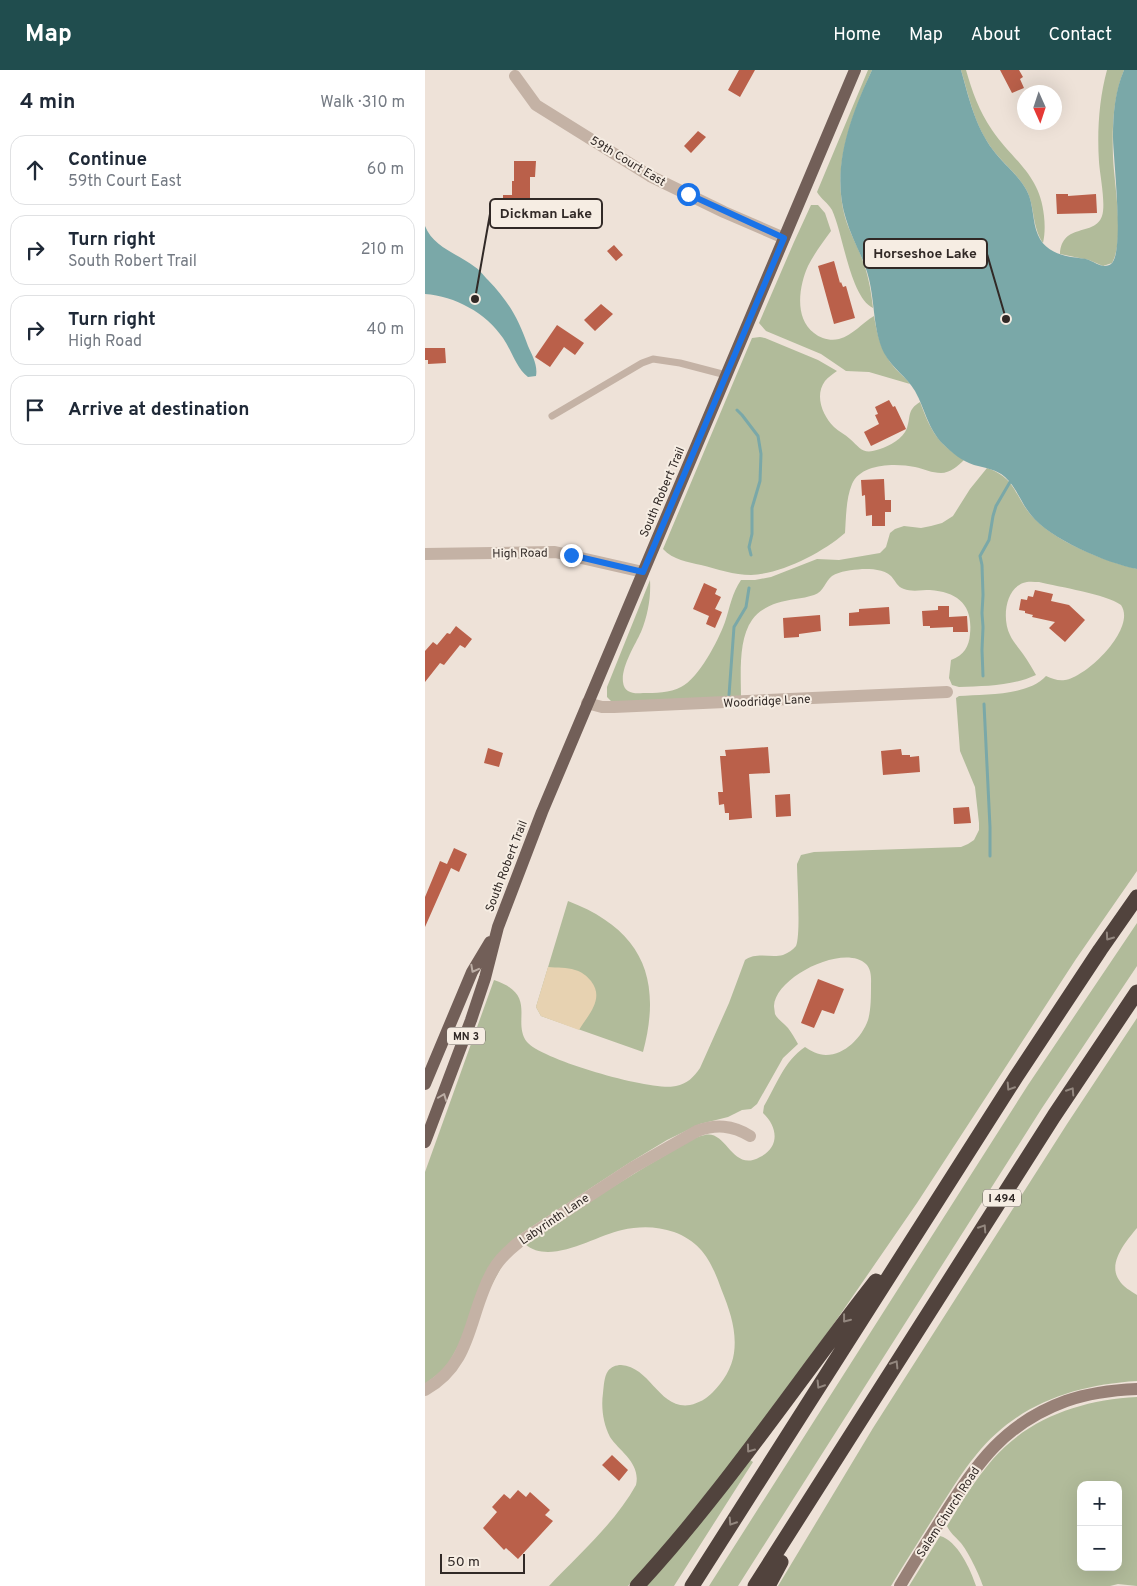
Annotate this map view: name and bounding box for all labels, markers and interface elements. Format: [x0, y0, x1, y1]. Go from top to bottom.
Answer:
text: Map [25, 20, 72, 50]
text: Home [833, 24, 881, 47]
text: Map [909, 24, 943, 47]
text: About [971, 24, 1020, 47]
text: Contact [1048, 24, 1112, 47]
north arrow [1017, 85, 1062, 130]
text: 4 min [20, 89, 76, 116]
text: Walk · 310 m [320, 93, 405, 113]
street label: 59th Court East [587, 133, 668, 191]
text: Continue [68, 148, 147, 172]
icon: ahead [21, 156, 49, 184]
text: 60 m [367, 160, 404, 180]
text: 59th Court East [68, 172, 182, 192]
route start [677, 183, 700, 206]
callout: Dickman Lake [490, 199, 602, 228]
text: Dickman Lake [500, 206, 592, 223]
text: Turn right [68, 228, 156, 252]
icon: right [21, 236, 49, 264]
callout: Horseshoe Lake [864, 239, 987, 268]
text: 210 m [361, 240, 404, 260]
text: Horseshoe Lake [873, 246, 977, 263]
text: South Robert Trail [68, 252, 197, 272]
text: Turn right [68, 308, 156, 332]
icon: right [21, 316, 49, 344]
text: 40 m [366, 320, 404, 340]
text: High Road [68, 332, 142, 352]
icon: arrive [21, 396, 49, 424]
text: Arrive at destination [68, 398, 249, 422]
street label: South Robert Trail [637, 445, 689, 540]
route end [560, 544, 583, 567]
street label: High Road [492, 546, 548, 562]
street label: Woodridge Lane [723, 692, 811, 712]
street label: South Robert Trail [482, 818, 532, 914]
one-way arrow [1106, 931, 1115, 941]
one-way arrow [471, 964, 481, 973]
road number: MN 3 [447, 1028, 485, 1044]
one-way arrow [1006, 1082, 1016, 1091]
one-way arrow [1065, 1087, 1074, 1097]
one-way arrow [437, 1093, 447, 1102]
road number: I 494 [983, 1190, 1021, 1206]
street label: Labyrinth Lane [517, 1191, 593, 1249]
one-way arrow [977, 1224, 986, 1233]
one-way arrow [844, 1313, 852, 1322]
one-way arrow [889, 1361, 899, 1370]
one-way arrow [816, 1380, 826, 1389]
one-way arrow [747, 1443, 756, 1453]
street label: Salem Church Road [913, 1464, 984, 1561]
map controls [1077, 1481, 1122, 1571]
button: + [1077, 1481, 1122, 1526]
one-way arrow [729, 1517, 739, 1526]
button: − [1077, 1526, 1122, 1571]
scale bar [440, 1551, 525, 1574]
text: 50 m [447, 1554, 480, 1571]

